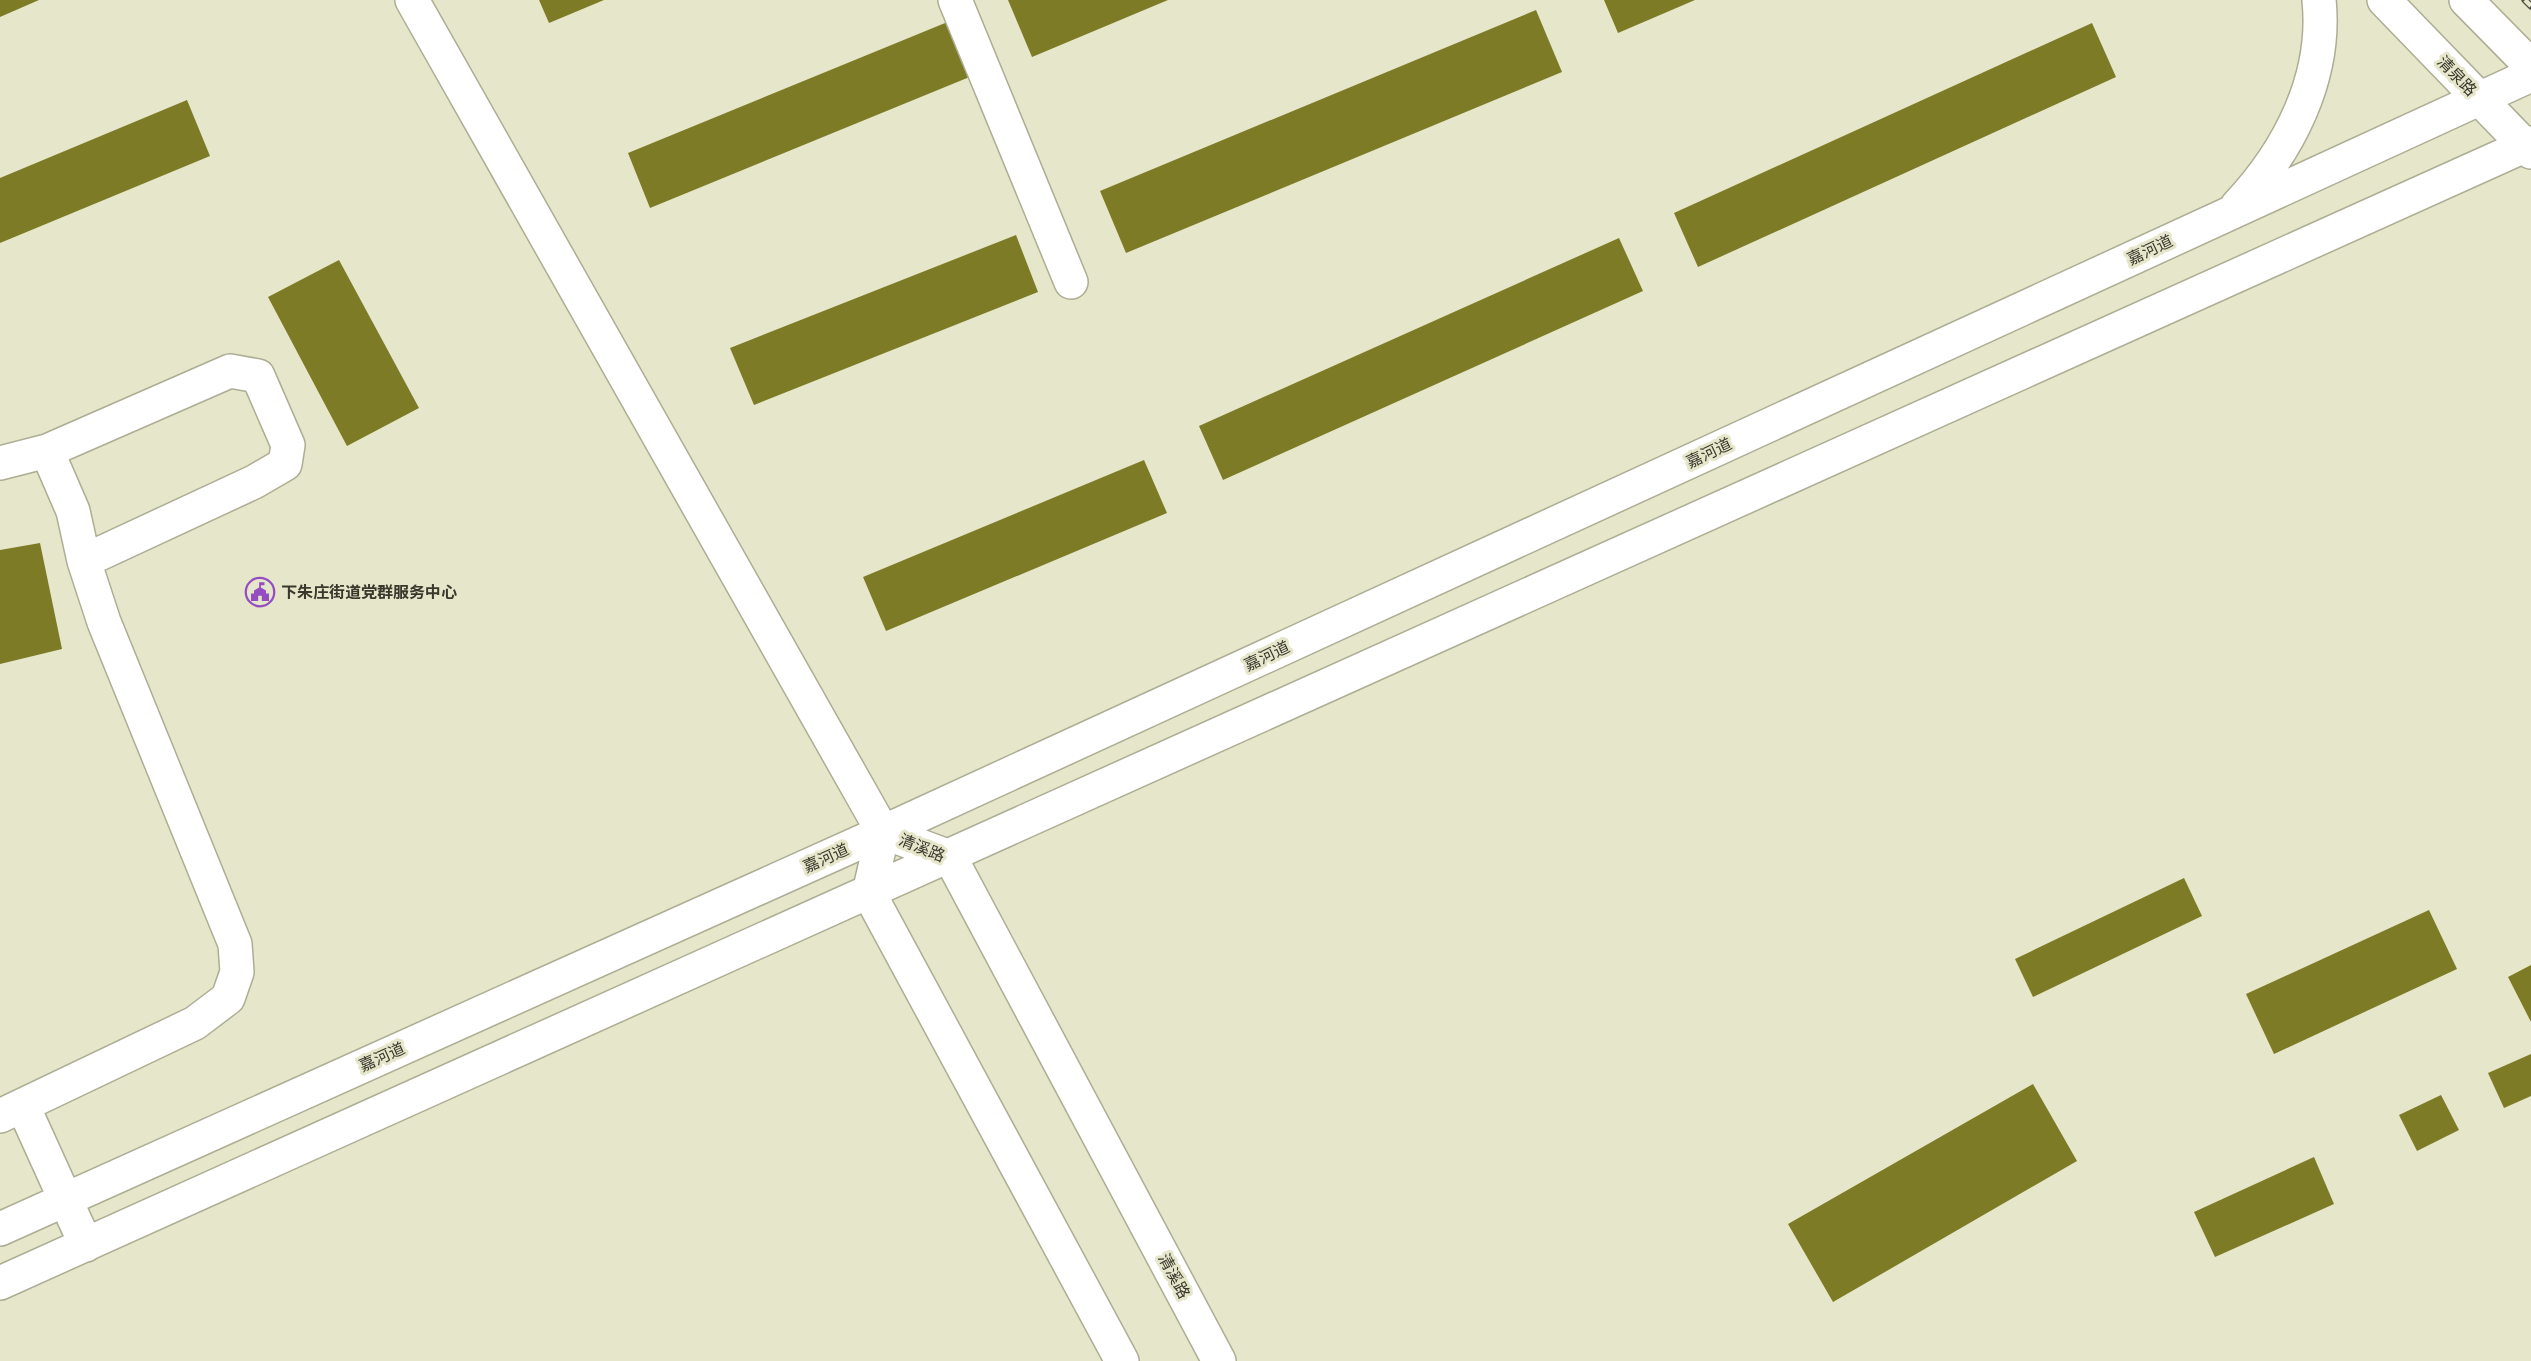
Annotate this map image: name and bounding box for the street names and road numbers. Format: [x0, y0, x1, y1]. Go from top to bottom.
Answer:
street label: 清泉路 [2433, 52, 2481, 100]
street label: 嘉河道 [2124, 231, 2176, 269]
street label: 嘉河道 [1683, 434, 1735, 472]
street label: 嘉河道 [1241, 637, 1293, 675]
street label: 清溪路 [896, 830, 948, 866]
street label: 嘉河道 [800, 840, 852, 876]
street label: 嘉河道 [356, 1039, 408, 1075]
street label: 清溪路 [1154, 1250, 1194, 1302]

